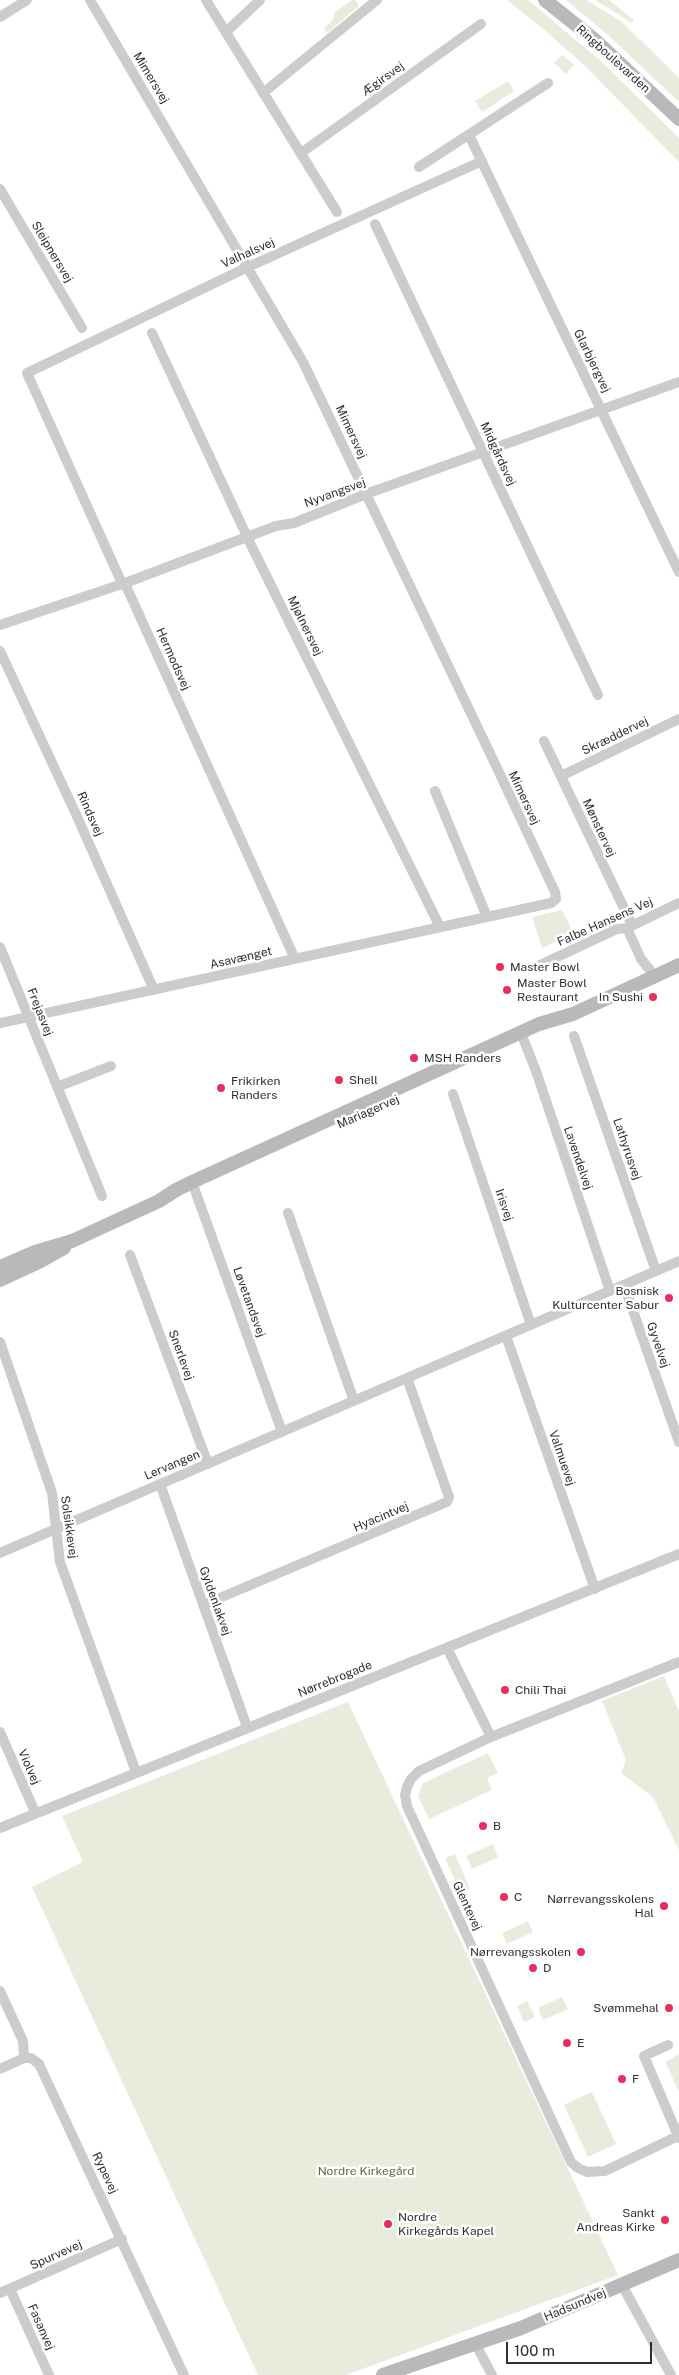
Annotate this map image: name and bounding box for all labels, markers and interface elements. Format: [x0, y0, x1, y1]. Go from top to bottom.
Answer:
street label: Ringboulevarden [573, 22, 653, 96]
street label: Mimersvej [130, 50, 172, 106]
street label: Ægirsvej [359, 59, 407, 99]
street label: Sleipnersvej [28, 219, 76, 285]
street label: Valhalsvej [219, 235, 277, 271]
street label: Glarbjergvej [570, 327, 614, 395]
street label: Mimersvej [332, 403, 370, 461]
street label: Midgårdsvej [477, 420, 519, 488]
street label: Nyvangsvej [302, 475, 368, 511]
street label: Mjølnersvej [284, 594, 326, 658]
street label: Hermodsvej [153, 626, 193, 692]
street label: Skræddervej [579, 714, 651, 758]
street label: Mimersvej [505, 769, 543, 827]
street label: Rindsvej [74, 790, 106, 838]
street label: Mønstervej [579, 797, 619, 859]
street label: Falbe Hansens Vej [555, 894, 655, 950]
street label: Asavænget [209, 944, 273, 972]
place label: Master Bowl [510, 960, 580, 974]
marker: Master Bowl [494, 961, 506, 973]
place label: Master Bowl Restaurant [517, 976, 587, 1004]
marker: Master Bowl Restaurant [501, 984, 513, 996]
street label: Frejasvej [24, 986, 56, 1038]
place label: In Sushi [599, 990, 643, 1004]
marker: In Sushi [647, 991, 659, 1003]
place label: MSH Randers [424, 1051, 501, 1065]
marker: MSH Randers [408, 1052, 420, 1064]
place label: Shell [349, 1073, 378, 1087]
place label: Frikirken Randers [231, 1074, 281, 1102]
marker: Shell [333, 1074, 345, 1086]
marker: Frikirken Randers [215, 1082, 227, 1094]
street label: Mariagervej [335, 1092, 401, 1132]
street label: Lathyrusvej [610, 1116, 644, 1182]
street label: Lavendelvej [560, 1124, 596, 1192]
street label: Irisvej [492, 1187, 516, 1223]
street label: Løvetandsvej [230, 1265, 268, 1339]
place label: Bosnisk Kulturcenter Sabur [552, 1284, 659, 1312]
marker: Bosnisk Kulturcenter Sabur [663, 1292, 675, 1304]
street label: Gyvelvej [643, 1320, 673, 1370]
street label: Snerlevej [165, 1328, 197, 1382]
street label: Valmuevej [546, 1428, 578, 1488]
street label: Lervangen [142, 1447, 202, 1483]
street label: Solsikkevej [57, 1495, 81, 1559]
street label: Hyacintvej [351, 1499, 411, 1535]
street label: Gyldenlakvej [196, 1565, 234, 1637]
street label: Nørrebrogade [296, 1658, 374, 1700]
place label: Chili Thai [515, 1683, 566, 1697]
marker: Chili Thai [499, 1684, 511, 1696]
street label: Violvej [15, 1747, 43, 1787]
place label: B [493, 1819, 501, 1833]
marker: B [477, 1820, 489, 1832]
street label: Glentevej [449, 1879, 485, 1933]
place label: C [514, 1890, 522, 1904]
marker: C [498, 1891, 510, 1903]
place label: Nørrevangsskolens Hal [547, 1892, 654, 1920]
marker: Nørrevangsskolens Hal [658, 1900, 670, 1912]
place label: Nørrevangsskolen [470, 1945, 571, 1959]
marker: Nørrevangsskolen [575, 1946, 587, 1958]
place label: D [543, 1961, 551, 1975]
marker: D [527, 1962, 539, 1974]
place label: Svømmehal [593, 2001, 659, 2015]
marker: Svømmehal [663, 2002, 675, 2014]
place label: E [577, 2036, 584, 2050]
marker: E [561, 2037, 573, 2049]
place label: F [632, 2072, 639, 2086]
marker: F [616, 2073, 628, 2085]
street label: Rypevej [89, 2150, 121, 2196]
park label: Nordre Kirkegård [318, 2164, 414, 2178]
place label: Sankt Andreas Kirke [576, 2206, 655, 2234]
place label: Nordre Kirkegårds Kapel [398, 2210, 494, 2238]
marker: Sankt Andreas Kirke [659, 2214, 671, 2226]
marker: Nordre Kirkegårds Kapel [382, 2218, 394, 2230]
street label: Spurvevej [28, 2237, 84, 2273]
street label: Hadsundvej [542, 2285, 608, 2325]
street label: Fasanvej [24, 2302, 58, 2352]
scale bar [509, 2332, 655, 2364]
text: 100 m [514, 2342, 555, 2359]

